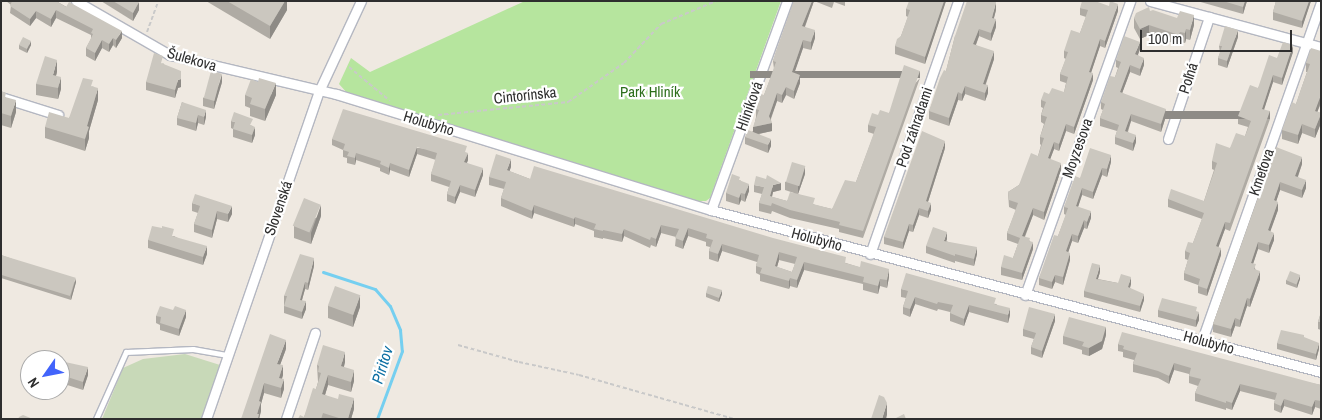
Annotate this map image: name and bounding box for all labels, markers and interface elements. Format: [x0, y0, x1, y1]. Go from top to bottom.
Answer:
scale bar [1142, 20, 1294, 52]
text: 100 m [1148, 28, 1182, 49]
street label: Šulekova [165, 43, 219, 75]
street label: Poľná [1175, 60, 1201, 96]
street label: Hliníková [732, 79, 766, 133]
street label: Cintorínska [493, 83, 557, 107]
park label: Park Hliník [620, 83, 680, 101]
street label: Pod záhradami [892, 85, 936, 169]
street label: Holubyho [402, 107, 456, 139]
street label: Moyzesova [1058, 116, 1096, 180]
street label: Kmeťova [1245, 146, 1277, 198]
street label: Slovenská [260, 178, 296, 238]
street label: Holubyho [790, 224, 844, 254]
street label: Holubyho [1182, 327, 1236, 357]
water label: Piritov [367, 344, 397, 386]
north arrow [20, 350, 70, 400]
text: N [23, 374, 43, 391]

